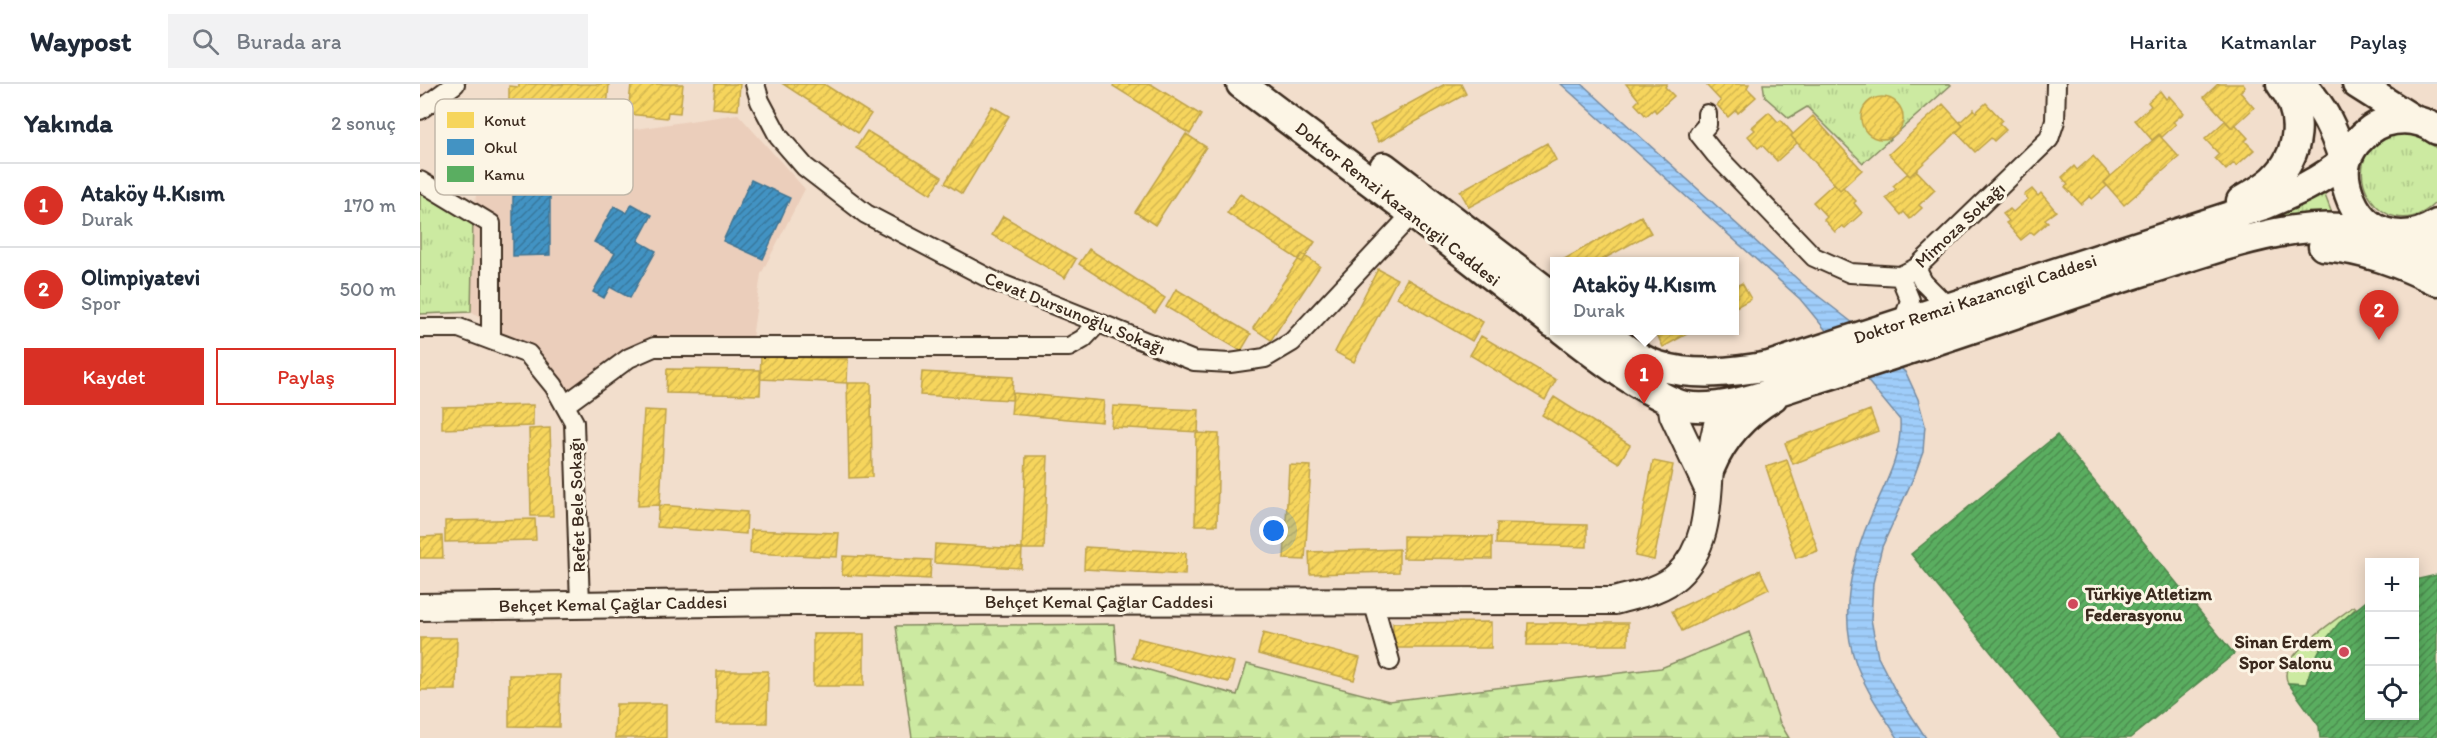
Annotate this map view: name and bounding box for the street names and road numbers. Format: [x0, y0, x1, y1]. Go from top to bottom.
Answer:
street label: Doktor Remzi Kazancıgil Caddesi [1291, 117, 1505, 291]
street label: Mimoza Sokağı [1910, 177, 2010, 273]
street label: Doktor Remzi Kazancıgil Caddesi [1851, 249, 2099, 349]
street label: Cevat Dursunoğlu Sokağı [981, 267, 1169, 359]
street label: Refet Bele Sokağı [564, 437, 590, 573]
street label: Behçet Kemal Çağlar Caddesi [499, 591, 727, 617]
street label: Behçet Kemal Çağlar Caddesi [985, 591, 1213, 613]

